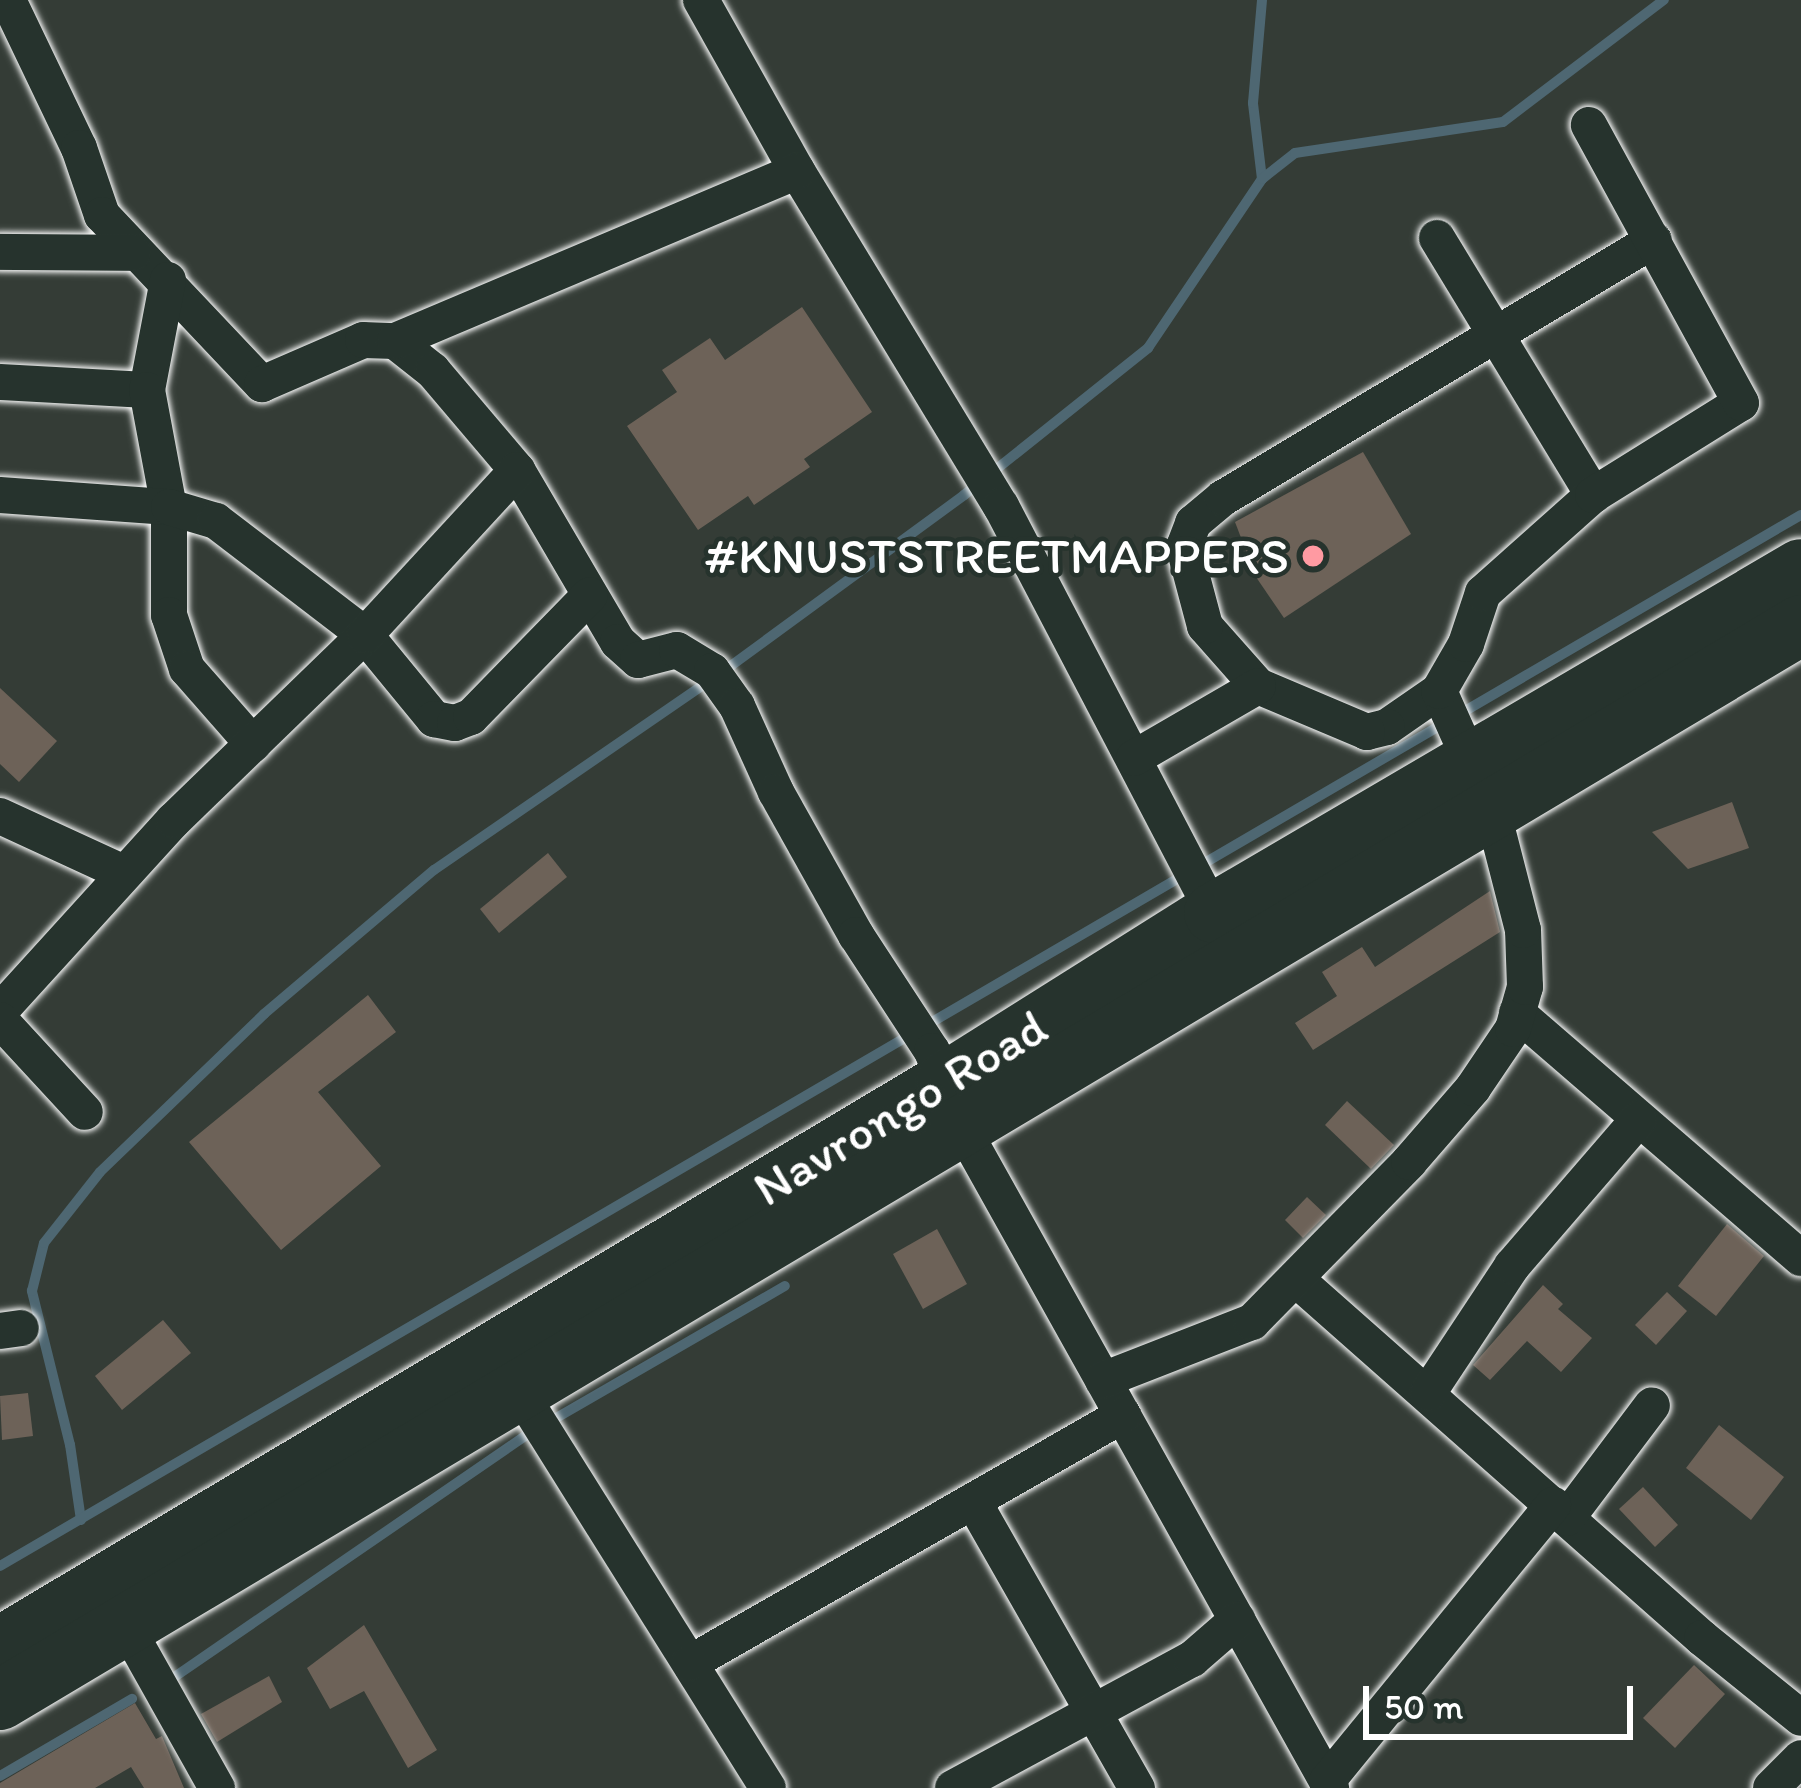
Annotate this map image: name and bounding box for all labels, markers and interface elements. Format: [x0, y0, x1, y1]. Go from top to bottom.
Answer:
place label: #KNUSTSTREETMAPPERS [705, 525, 1289, 587]
marker: #KNUSTSTREETMAPPERS [1300, 543, 1326, 569]
street label: Navrongo Road [742, 996, 1058, 1220]
scale bar [1369, 1662, 1639, 1736]
text: 50 m [1384, 1685, 1463, 1728]

